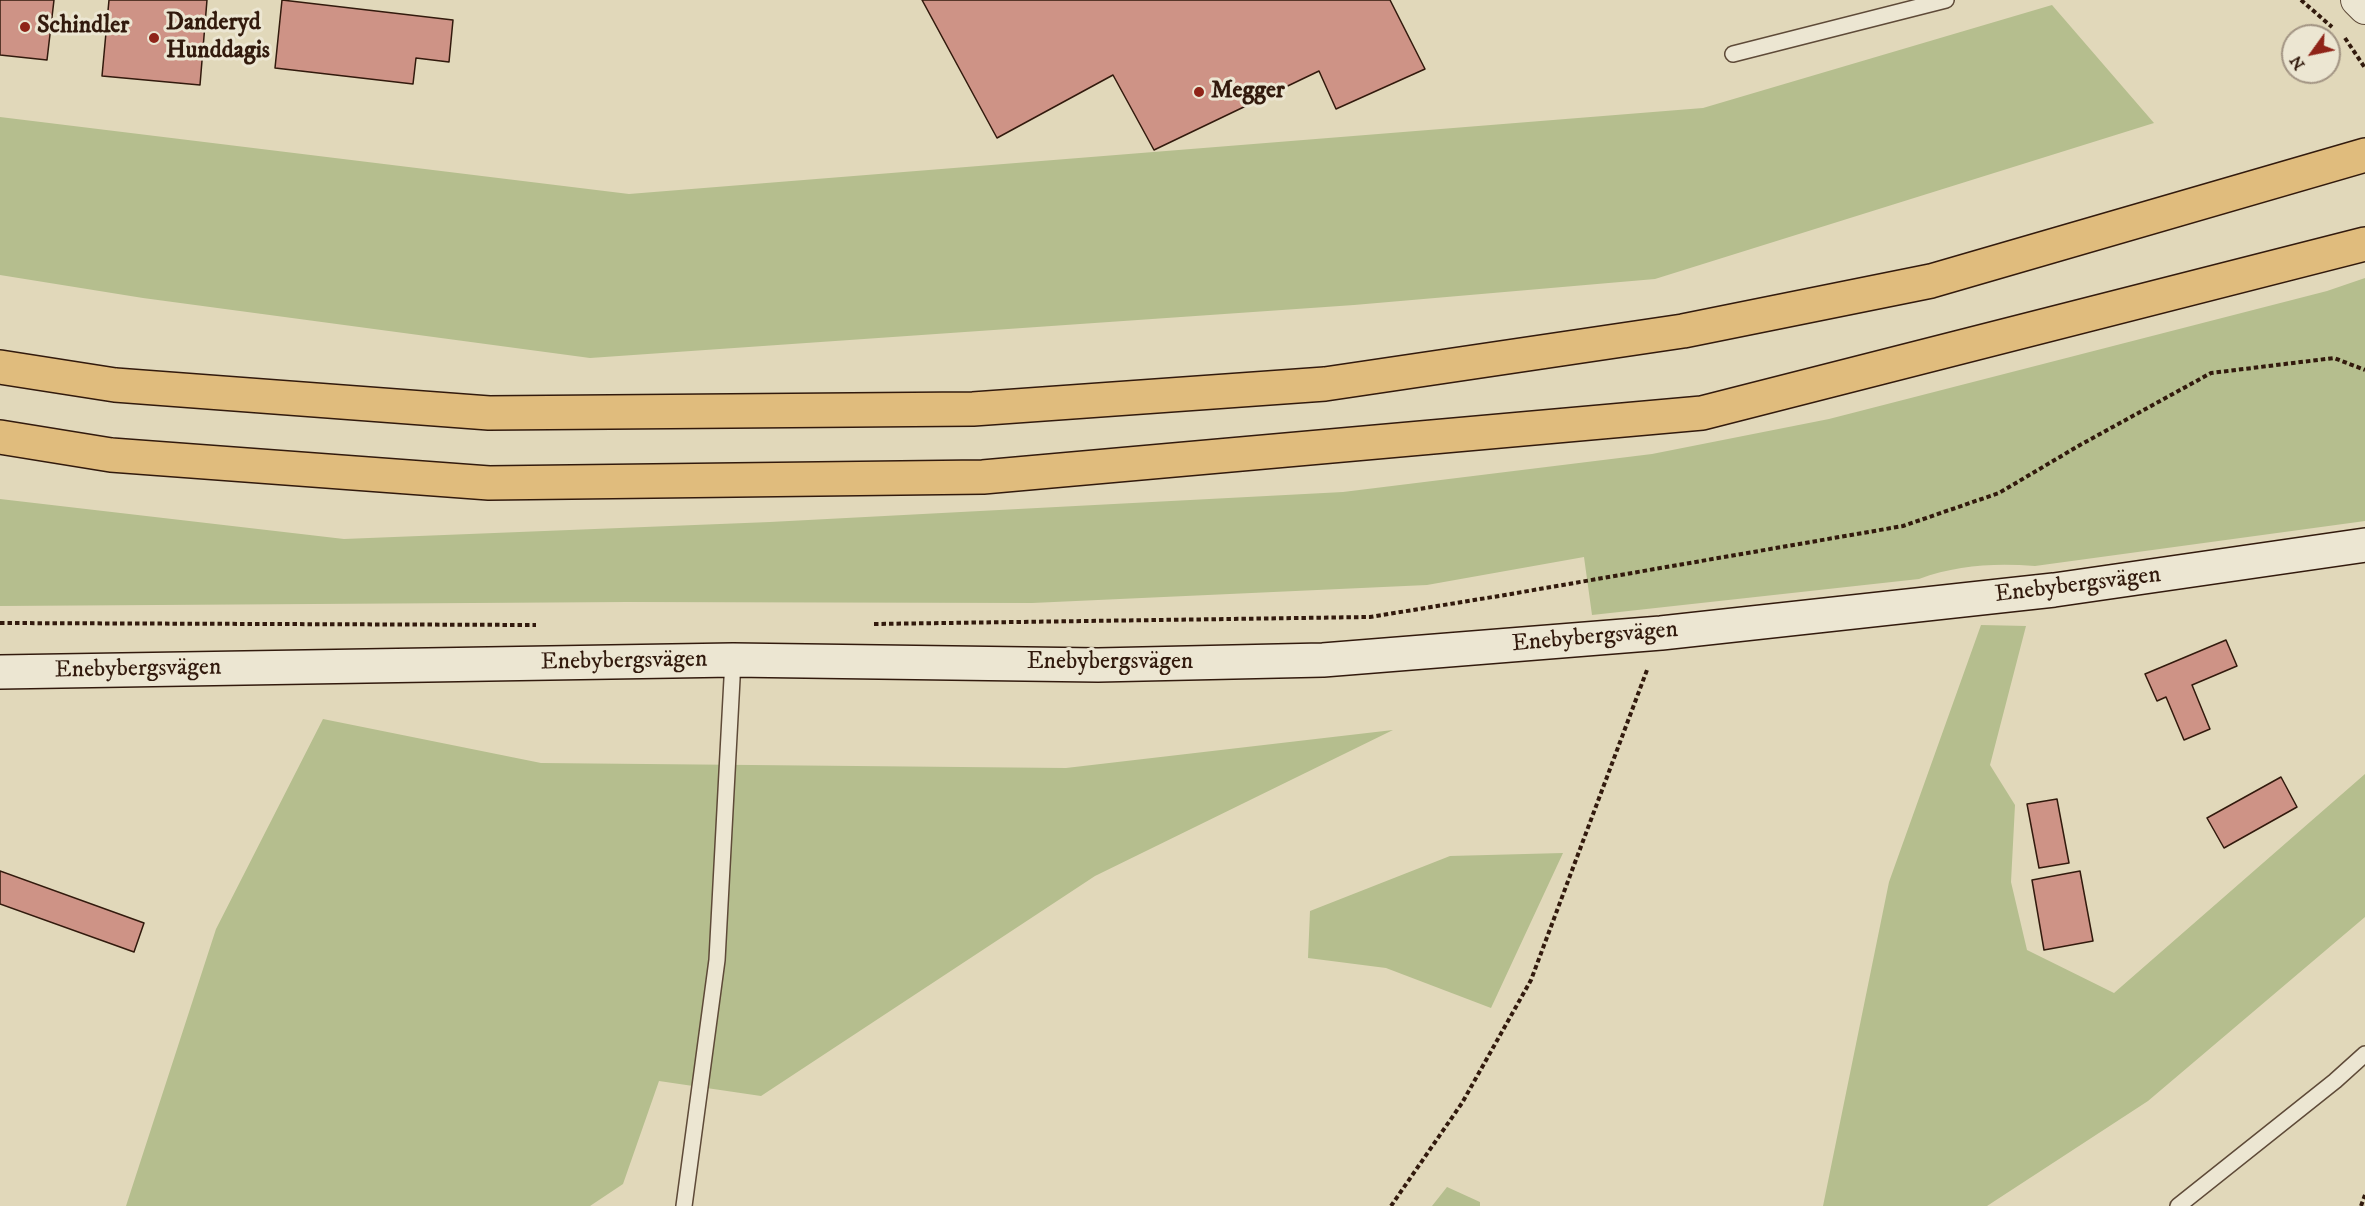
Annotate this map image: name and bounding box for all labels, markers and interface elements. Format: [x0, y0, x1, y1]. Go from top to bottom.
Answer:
place label: Danderyd Hunddagis [166, 10, 270, 66]
place label: Schindler [37, 13, 129, 41]
marker: Schindler [18, 20, 32, 34]
north arrow [2281, 24, 2341, 84]
marker: Danderyd Hunddagis [147, 31, 161, 45]
text: N [2286, 52, 2310, 74]
place label: Megger [1211, 78, 1285, 106]
marker: Megger [1192, 85, 1206, 99]
street label: Enebybergsvägen [1993, 562, 2163, 610]
street label: Enebybergsvägen [1511, 616, 1679, 660]
street label: Enebybergsvägen [540, 646, 708, 678]
street label: Enebybergsvägen [1027, 649, 1193, 677]
street label: Enebybergsvägen [54, 654, 222, 686]

